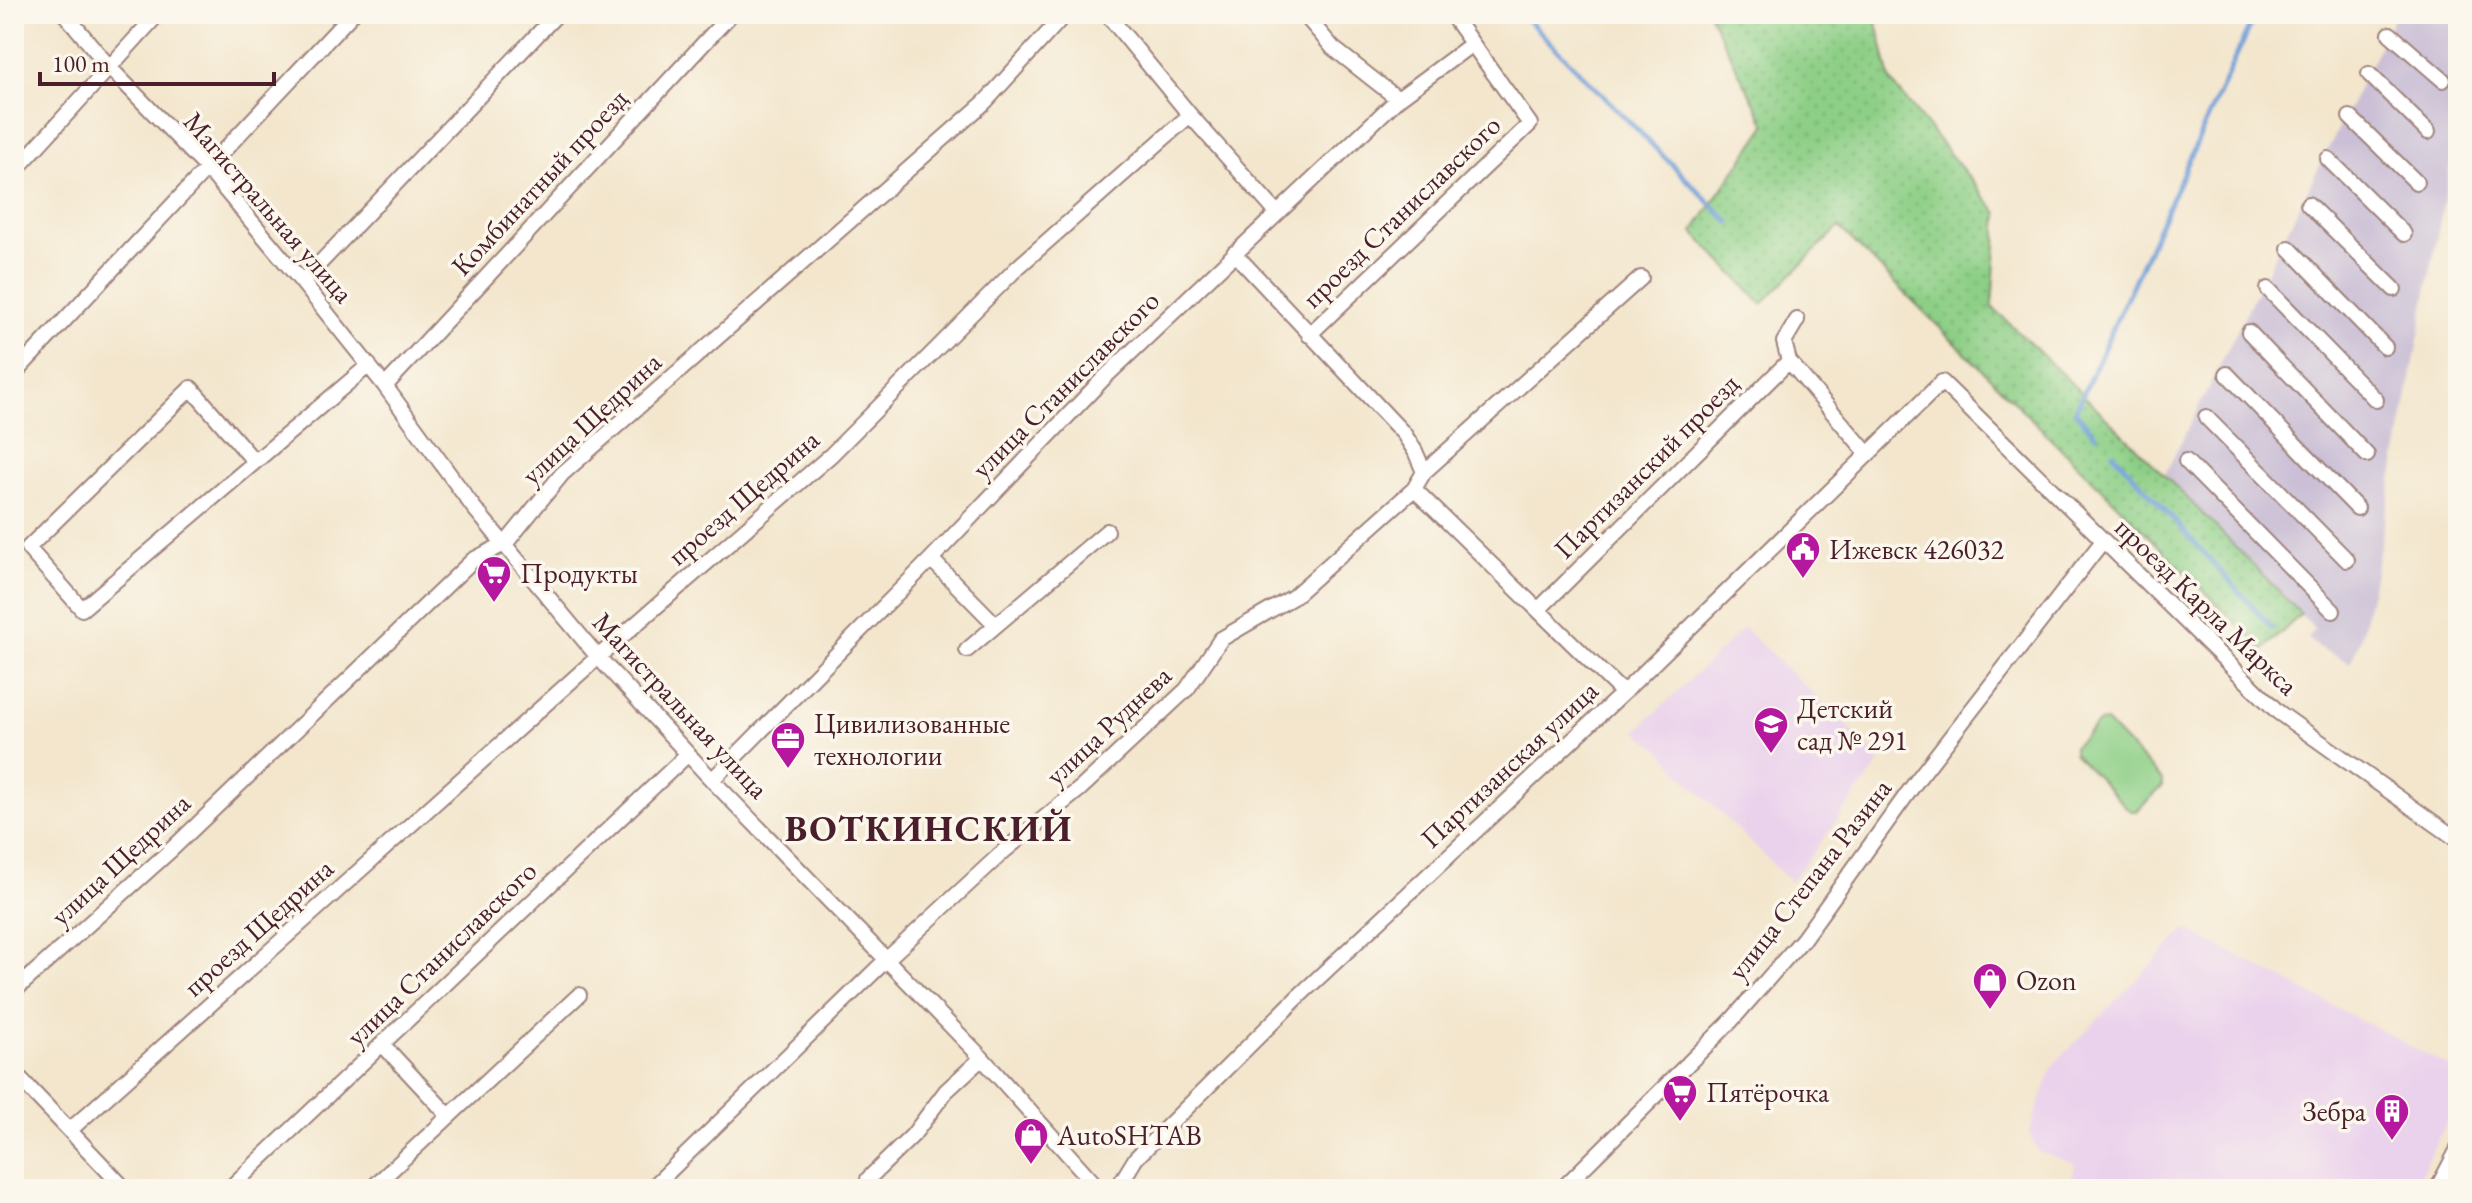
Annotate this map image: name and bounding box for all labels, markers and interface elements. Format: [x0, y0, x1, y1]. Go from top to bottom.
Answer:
scale bar [40, 36, 274, 86]
text: 100 m [52, 48, 110, 79]
street label: Комбинатный проезд [443, 81, 635, 283]
street label: Магистральная улица [176, 104, 363, 311]
street label: проезд Станиславского [1294, 107, 1508, 315]
street label: улица Станиславского [963, 282, 1167, 486]
street label: улица Щедрина [513, 343, 669, 492]
street label: Партизанский проезд [1546, 366, 1746, 566]
street label: проезд Щедрина [660, 421, 827, 573]
street label: проезд Карла Маркса [2108, 509, 2307, 703]
public building icon: Ижевск 426032 [1784, 530, 1822, 580]
place label: Ижевск 426032 [1829, 531, 2005, 567]
supermarket icon: Продукты [475, 554, 513, 604]
place label: Продукты [520, 555, 638, 591]
street label: Магистральная улица [585, 604, 777, 806]
street label: улица Руднева [1037, 657, 1179, 792]
street label: Партизанская улица [1413, 672, 1606, 856]
place label: Детский сад № 291 [1797, 690, 1908, 758]
place label: Цивилизованные технологии [814, 705, 1010, 773]
school or university icon: Детский сад № 291 [1752, 705, 1790, 755]
office icon: Цивилизованные технологии [769, 720, 807, 770]
street label: улица Степана Разина [1719, 770, 1899, 987]
street label: улица Щедрина [42, 784, 198, 933]
district label: ВОТКИНСКИЙ [785, 805, 1073, 852]
street label: проезд Щедрина [175, 850, 341, 1004]
street label: улица Станиславского [338, 853, 544, 1053]
shop icon: Ozon [1971, 961, 2009, 1011]
place label: Ozon [2016, 962, 2077, 998]
supermarket icon: Пятёрочка [1661, 1073, 1699, 1123]
place label: Пятёрочка [1706, 1074, 1830, 1110]
building icon: Зебра [2373, 1092, 2411, 1142]
place label: Зебра [2302, 1093, 2367, 1129]
shop icon: AutoSHTAB [1012, 1116, 1050, 1166]
place label: AutoSHTAB [1056, 1117, 1202, 1153]

